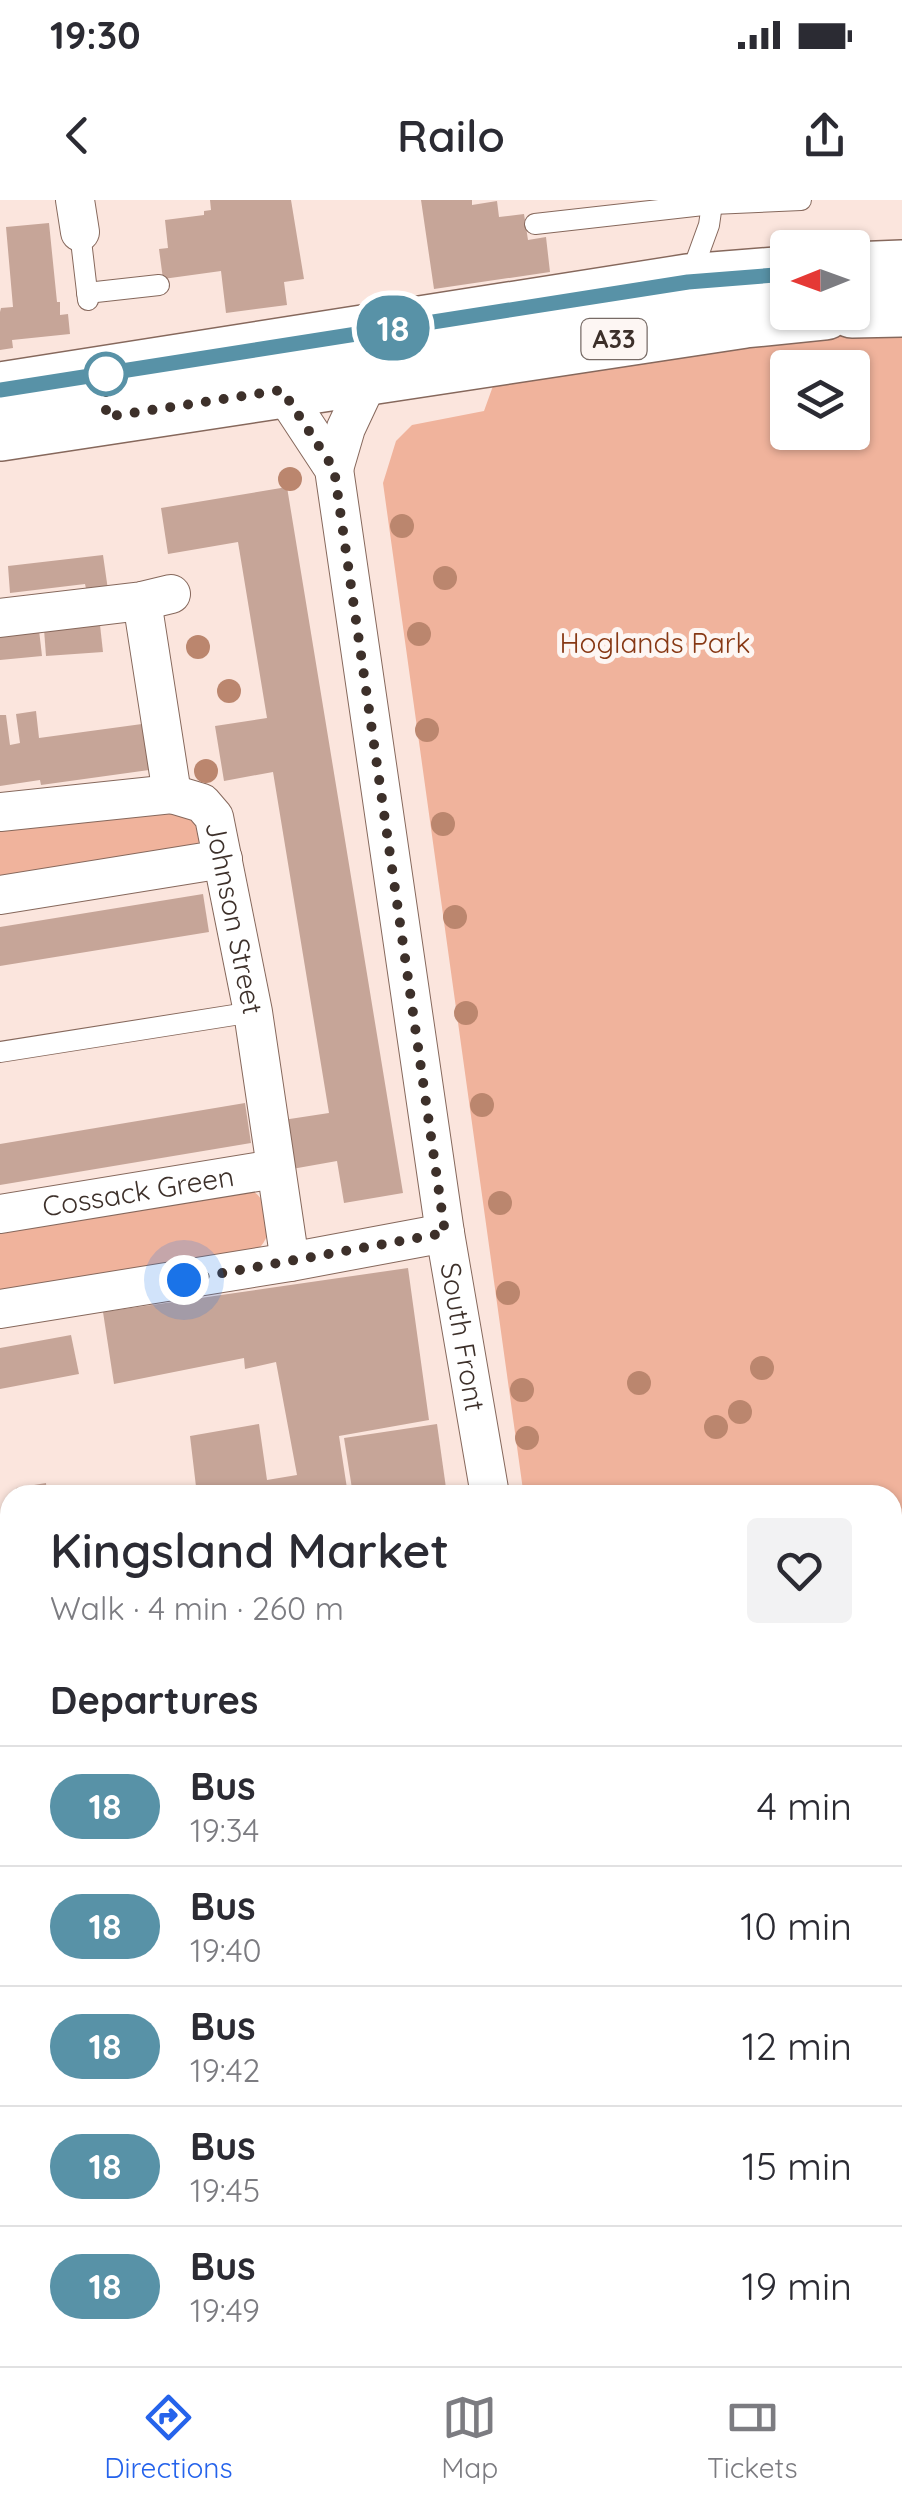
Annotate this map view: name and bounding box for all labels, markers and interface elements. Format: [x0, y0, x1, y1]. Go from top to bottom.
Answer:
text: 19:30 [50, 11, 140, 59]
text: Railo [397, 107, 505, 163]
icon: back [50, 108, 105, 163]
icon: share [797, 108, 852, 163]
north arrow [770, 230, 870, 330]
map controls [770, 230, 870, 450]
line badge: 18 [348, 296, 438, 360]
text: 18 [377, 306, 409, 350]
road number: A33 [582, 319, 646, 359]
button: layers [770, 350, 870, 450]
unlabelled marker [85, 353, 127, 395]
park label: Hoglands Park [559, 625, 751, 660]
street label: Johnson Street [198, 819, 271, 1017]
street label: Cossack Green [40, 1158, 236, 1224]
your location [159, 1255, 209, 1305]
street label: South Front [433, 1260, 493, 1414]
button: heart [747, 1518, 852, 1623]
text: Kingsland Market [50, 1520, 449, 1580]
text: Walk · 4 min · 260 m [50, 1588, 344, 1628]
text: Departures [50, 1676, 258, 1724]
text: Bus [190, 1762, 256, 1810]
text: 4 min [757, 1782, 852, 1830]
text: 18 [89, 1784, 121, 1828]
text: 19:34 [190, 1810, 259, 1850]
text: Bus [190, 1882, 256, 1930]
text: 10 min [740, 1902, 852, 1950]
text: 18 [89, 1904, 121, 1948]
text: 19:40 [190, 1930, 262, 1970]
text: Bus [190, 2002, 256, 2050]
text: 12 min [742, 2022, 852, 2070]
text: 18 [89, 2024, 121, 2068]
text: 19:42 [190, 2050, 260, 2090]
text: Bus [190, 2122, 256, 2170]
text: 15 min [742, 2142, 852, 2190]
text: 18 [89, 2144, 121, 2188]
text: 19:45 [190, 2170, 260, 2210]
text: Bus [190, 2242, 256, 2290]
text: 19 min [742, 2262, 852, 2310]
text: 18 [89, 2264, 121, 2308]
text: 19:49 [190, 2290, 260, 2330]
tab: Directions [104, 2390, 233, 2485]
tab: Map [441, 2390, 498, 2485]
tab: Tickets [707, 2390, 798, 2485]

